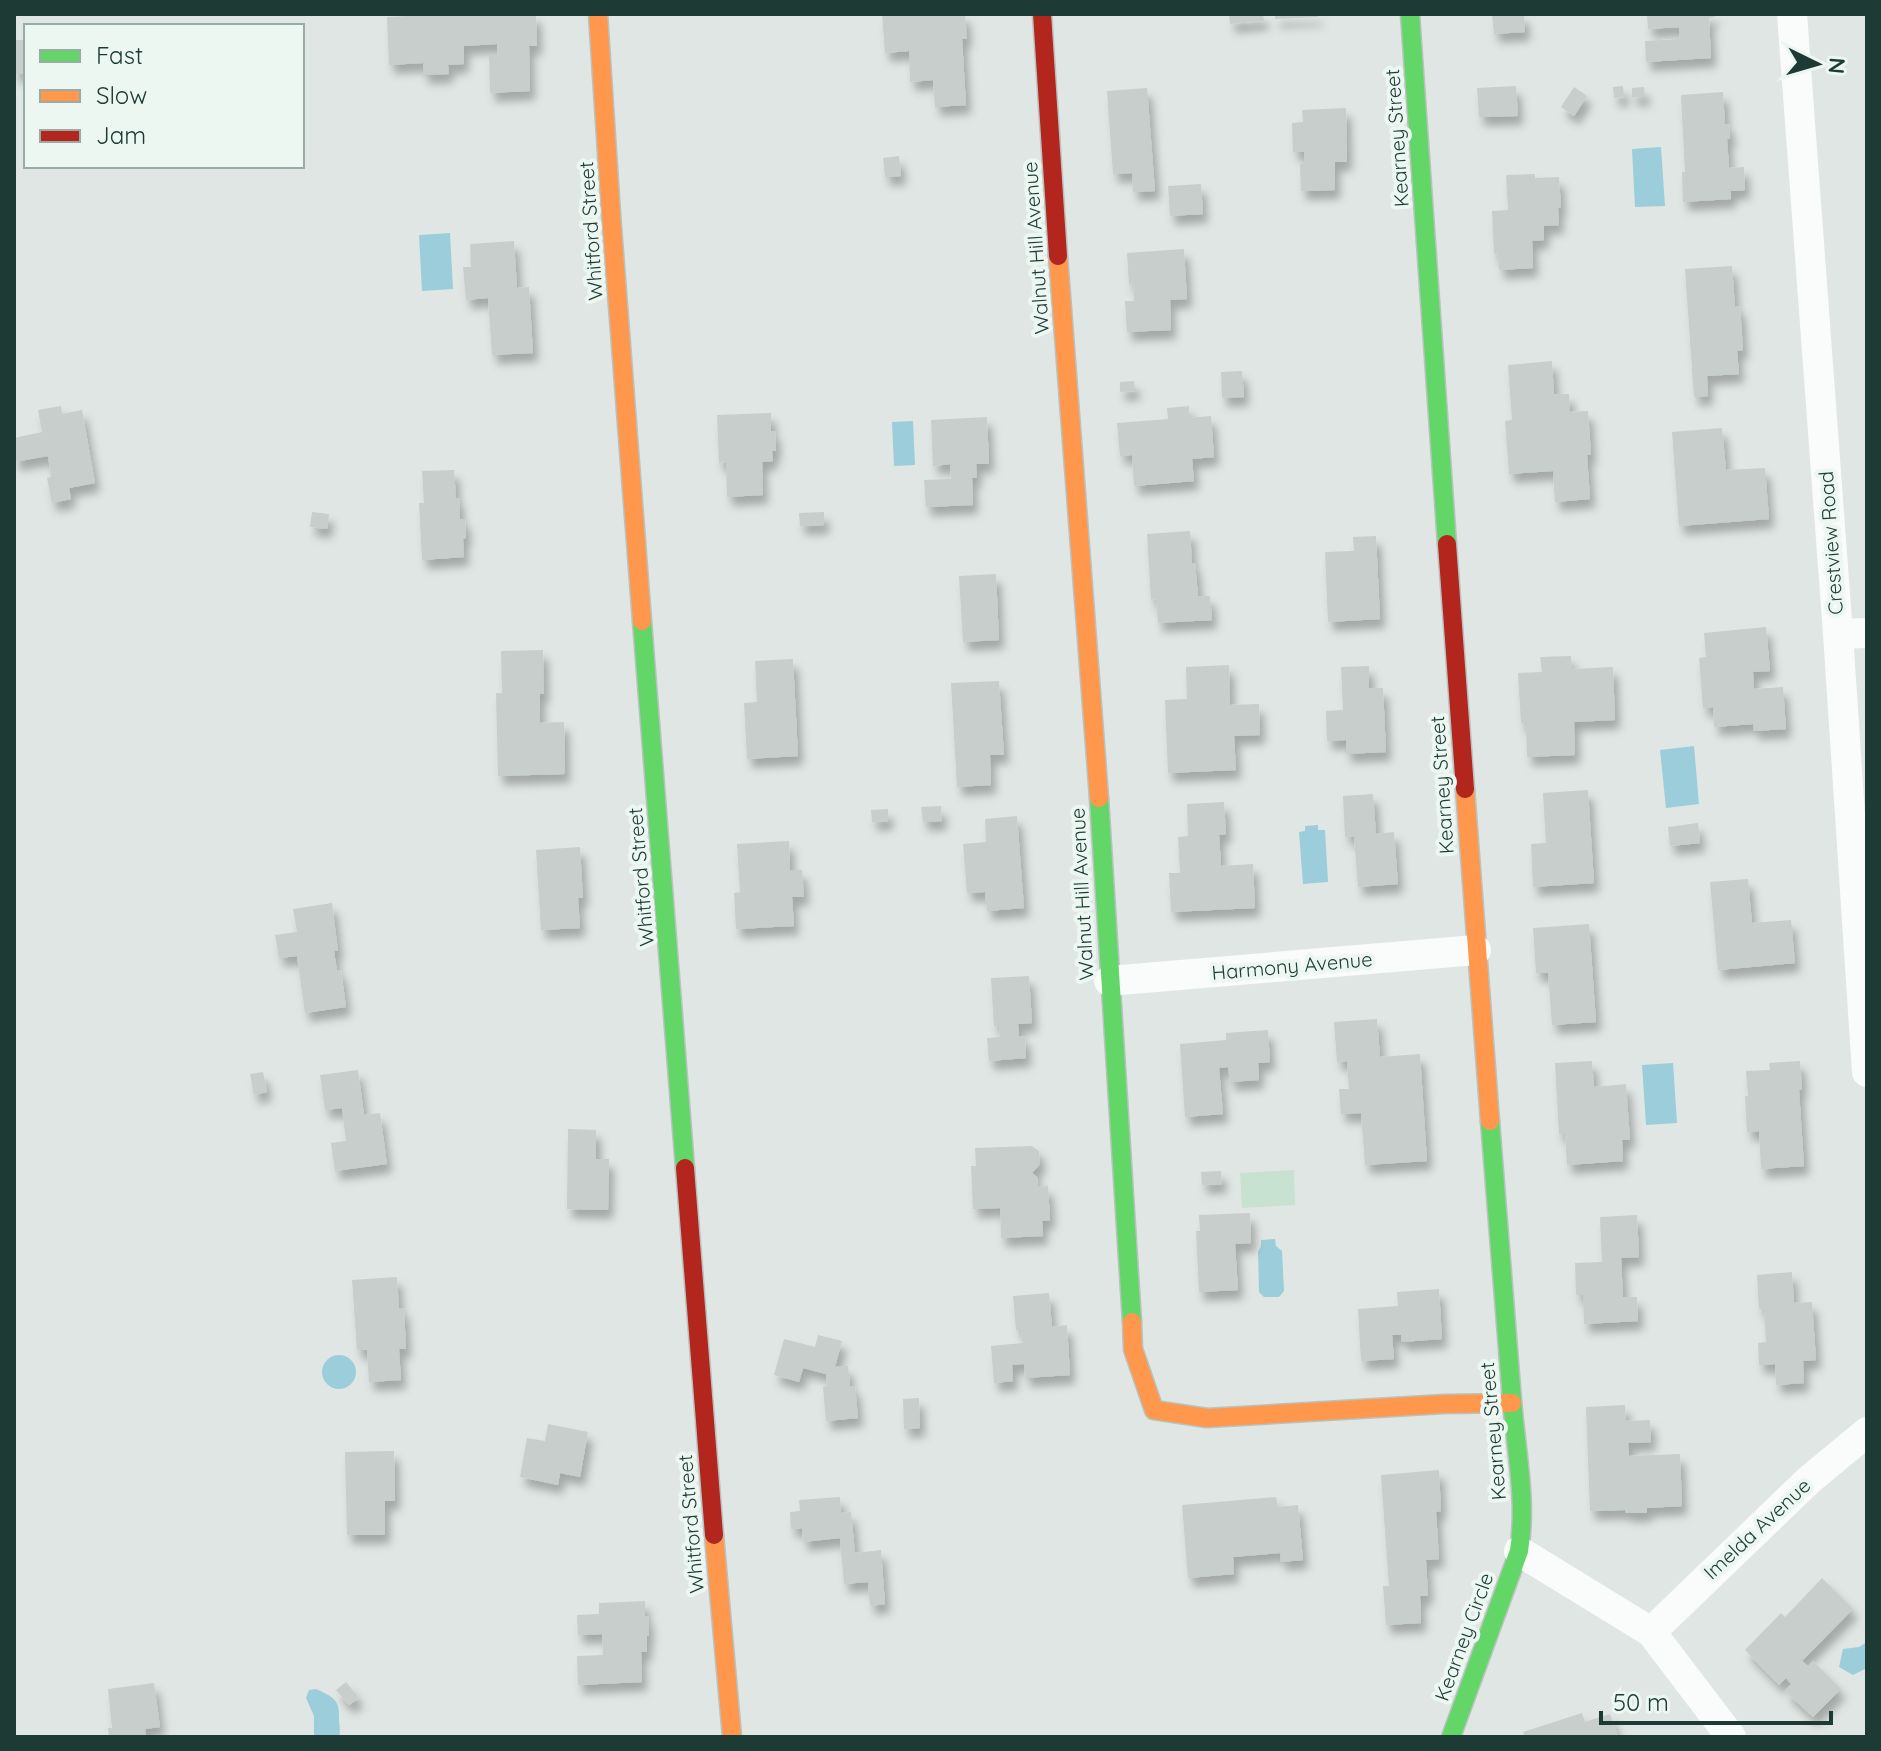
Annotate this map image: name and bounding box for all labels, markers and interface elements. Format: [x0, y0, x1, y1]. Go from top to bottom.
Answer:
legend [24, 24, 304, 168]
north arrow [1777, 24, 1857, 104]
text: Fast [96, 40, 143, 70]
text: N [1822, 56, 1852, 75]
street label: Kearney Street [1379, 68, 1414, 208]
text: Slow [96, 80, 147, 110]
text: Jam [96, 120, 146, 150]
street label: Whitford Street [573, 160, 608, 301]
street label: Walnut Hill Avenue [1017, 161, 1054, 335]
street label: Crestview Road [1813, 470, 1848, 616]
street label: Kearney Street [1424, 715, 1459, 855]
street label: Whitford Street [622, 806, 659, 948]
street label: Walnut Hill Avenue [1064, 807, 1099, 981]
street label: Harmony Avenue [1211, 946, 1373, 985]
street label: Kearney Street [1474, 1361, 1511, 1501]
street label: Whitford Street [672, 1453, 709, 1595]
street label: Imelda Avenue [1698, 1473, 1815, 1585]
street label: Kearney Circle [1429, 1569, 1498, 1704]
scale bar [1601, 1675, 1831, 1725]
text: 50 m [1613, 1687, 1669, 1717]

